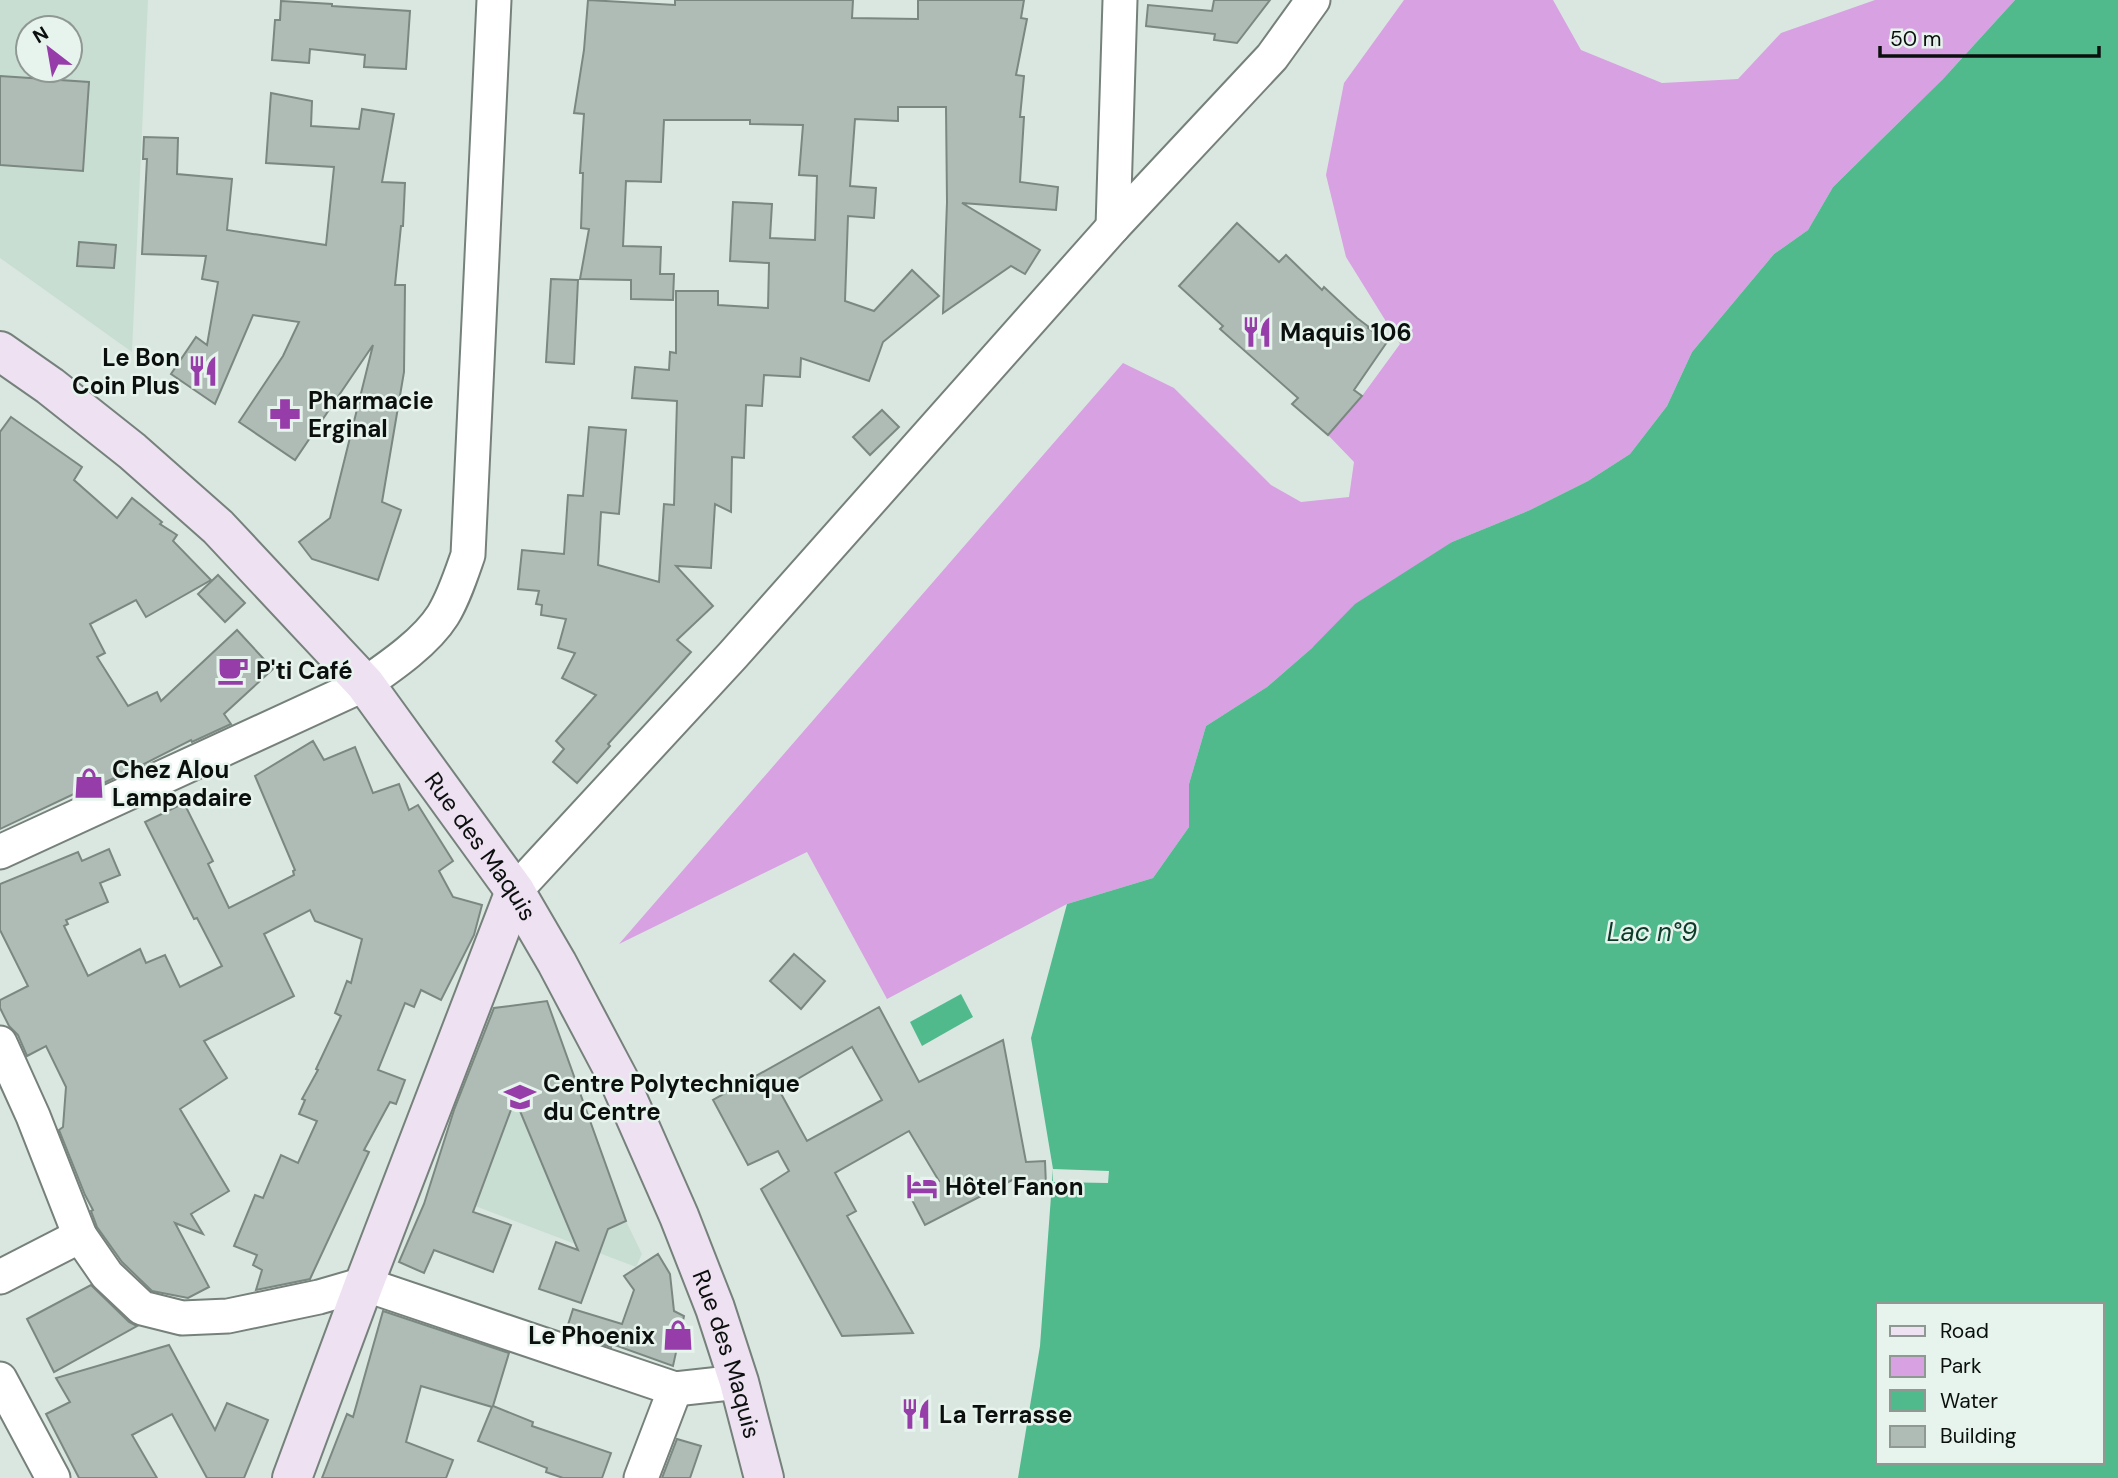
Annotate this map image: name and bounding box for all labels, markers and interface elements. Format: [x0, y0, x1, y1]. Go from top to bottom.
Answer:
north arrow [14, 14, 84, 84]
scale bar [1880, 14, 2099, 58]
text: N [28, 21, 53, 49]
text: 50 m [1890, 25, 1941, 53]
restaurant icon: Maquis 106 [1240, 315, 1274, 349]
place label: Maquis 106 [1280, 317, 1412, 348]
place label: Le Bon Coin Plus [72, 342, 180, 401]
restaurant icon: Le Bon Coin Plus [186, 354, 220, 388]
place label: Pharmacie Erginal [308, 385, 434, 444]
pharmacy icon: Pharmacie Erginal [268, 397, 302, 431]
cafe icon: P'ti Café [216, 653, 250, 687]
place label: P'ti Café [256, 655, 353, 686]
place label: Chez Alou Lampadaire [112, 754, 252, 813]
shop icon: Chez Alou Lampadaire [72, 766, 106, 800]
street label: Rue des Maquis [418, 766, 544, 926]
water label: Lac n°9 [1607, 915, 1697, 949]
place label: Centre Polytechnique du Centre [543, 1068, 800, 1127]
school or university icon: Centre Polytechnique du Centre [503, 1080, 537, 1114]
hotel icon: Hôtel Fanon [905, 1169, 939, 1203]
place label: Hôtel Fanon [945, 1171, 1084, 1202]
street label: Rue des Maquis [686, 1265, 768, 1441]
legend [1876, 1303, 2104, 1464]
text: Road [1940, 1317, 1989, 1345]
shop icon: Le Phoenix [661, 1318, 695, 1352]
place label: Le Phoenix [528, 1320, 655, 1351]
text: Park [1940, 1352, 1982, 1380]
text: Water [1940, 1387, 1998, 1415]
restaurant icon: La Terrasse [899, 1397, 933, 1431]
place label: La Terrasse [939, 1399, 1072, 1430]
text: Building [1940, 1422, 2017, 1450]

